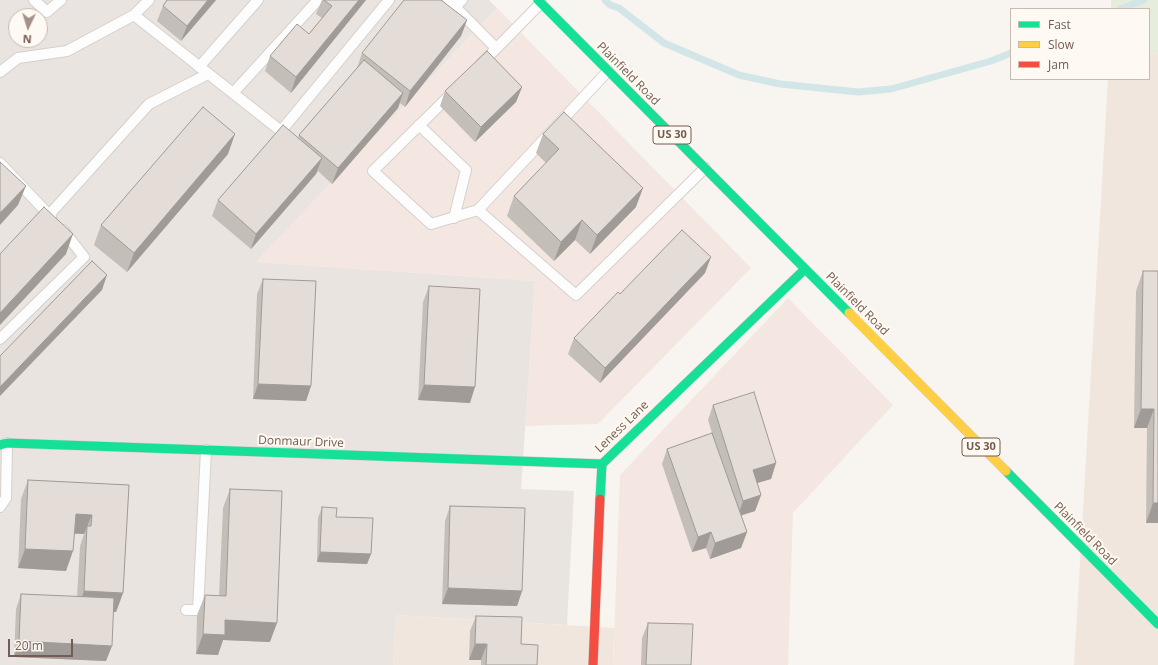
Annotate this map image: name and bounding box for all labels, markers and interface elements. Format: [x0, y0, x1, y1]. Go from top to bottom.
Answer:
north arrow [8, 8, 48, 48]
legend [1010, 8, 1150, 80]
text: Fast [1048, 16, 1071, 33]
text: N [22, 32, 32, 47]
text: Slow [1048, 36, 1074, 53]
street label: Plainfield Road [593, 39, 663, 109]
text: Jam [1048, 56, 1069, 73]
road number: US 30 [653, 126, 691, 144]
street label: Plainfield Road [822, 269, 892, 339]
street label: Leness Lane [592, 398, 652, 456]
street label: Donmaur Drive [258, 433, 344, 451]
road number: US 30 [962, 438, 1000, 456]
street label: Plainfield Road [1050, 499, 1120, 569]
scale bar [10, 631, 75, 657]
text: 20 m [15, 637, 43, 654]

